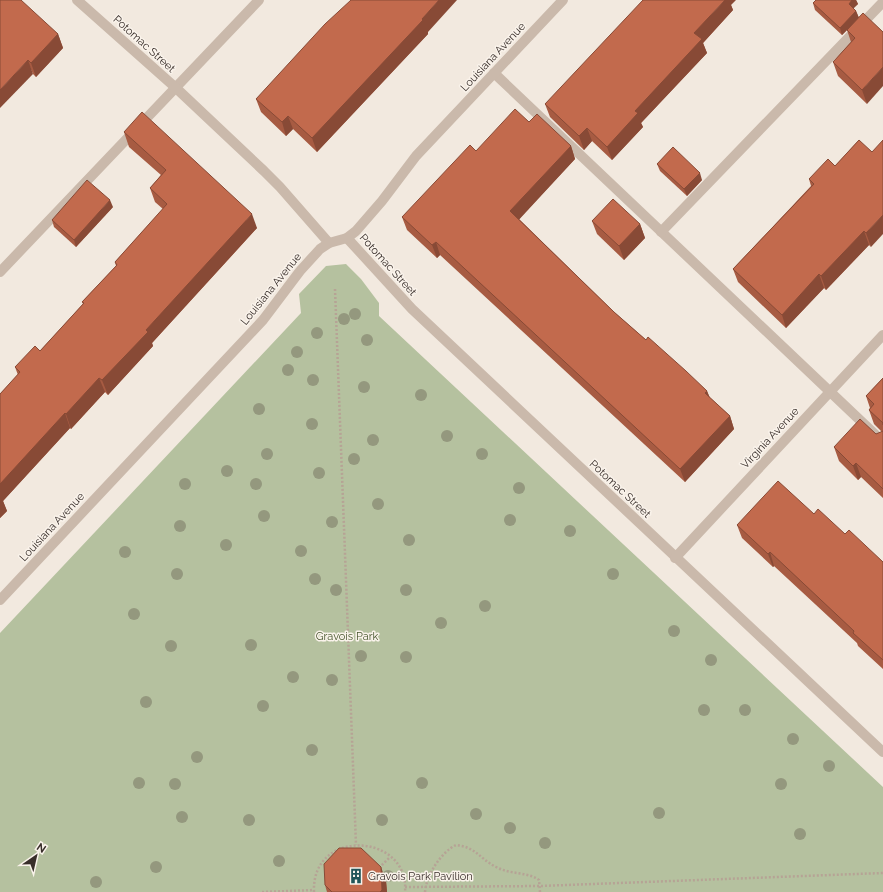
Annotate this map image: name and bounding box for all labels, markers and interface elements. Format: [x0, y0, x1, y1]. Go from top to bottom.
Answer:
street label: Potomac Street [110, 13, 178, 75]
street label: Louisiana Avenue [458, 20, 528, 94]
street label: Potomac Street [357, 231, 419, 299]
street label: Louisiana Avenue [238, 250, 304, 328]
street label: Virginia Avenue [738, 404, 802, 471]
street label: Potomac Street [587, 457, 653, 521]
street label: Louisiana Avenue [17, 490, 87, 564]
park label: Gravois Park [316, 630, 379, 643]
north arrow [16, 836, 56, 876]
text: N [34, 840, 48, 856]
building icon: Gravois Park Pavilion [347, 867, 365, 885]
place label: Gravois Park Pavilion [368, 870, 473, 883]

